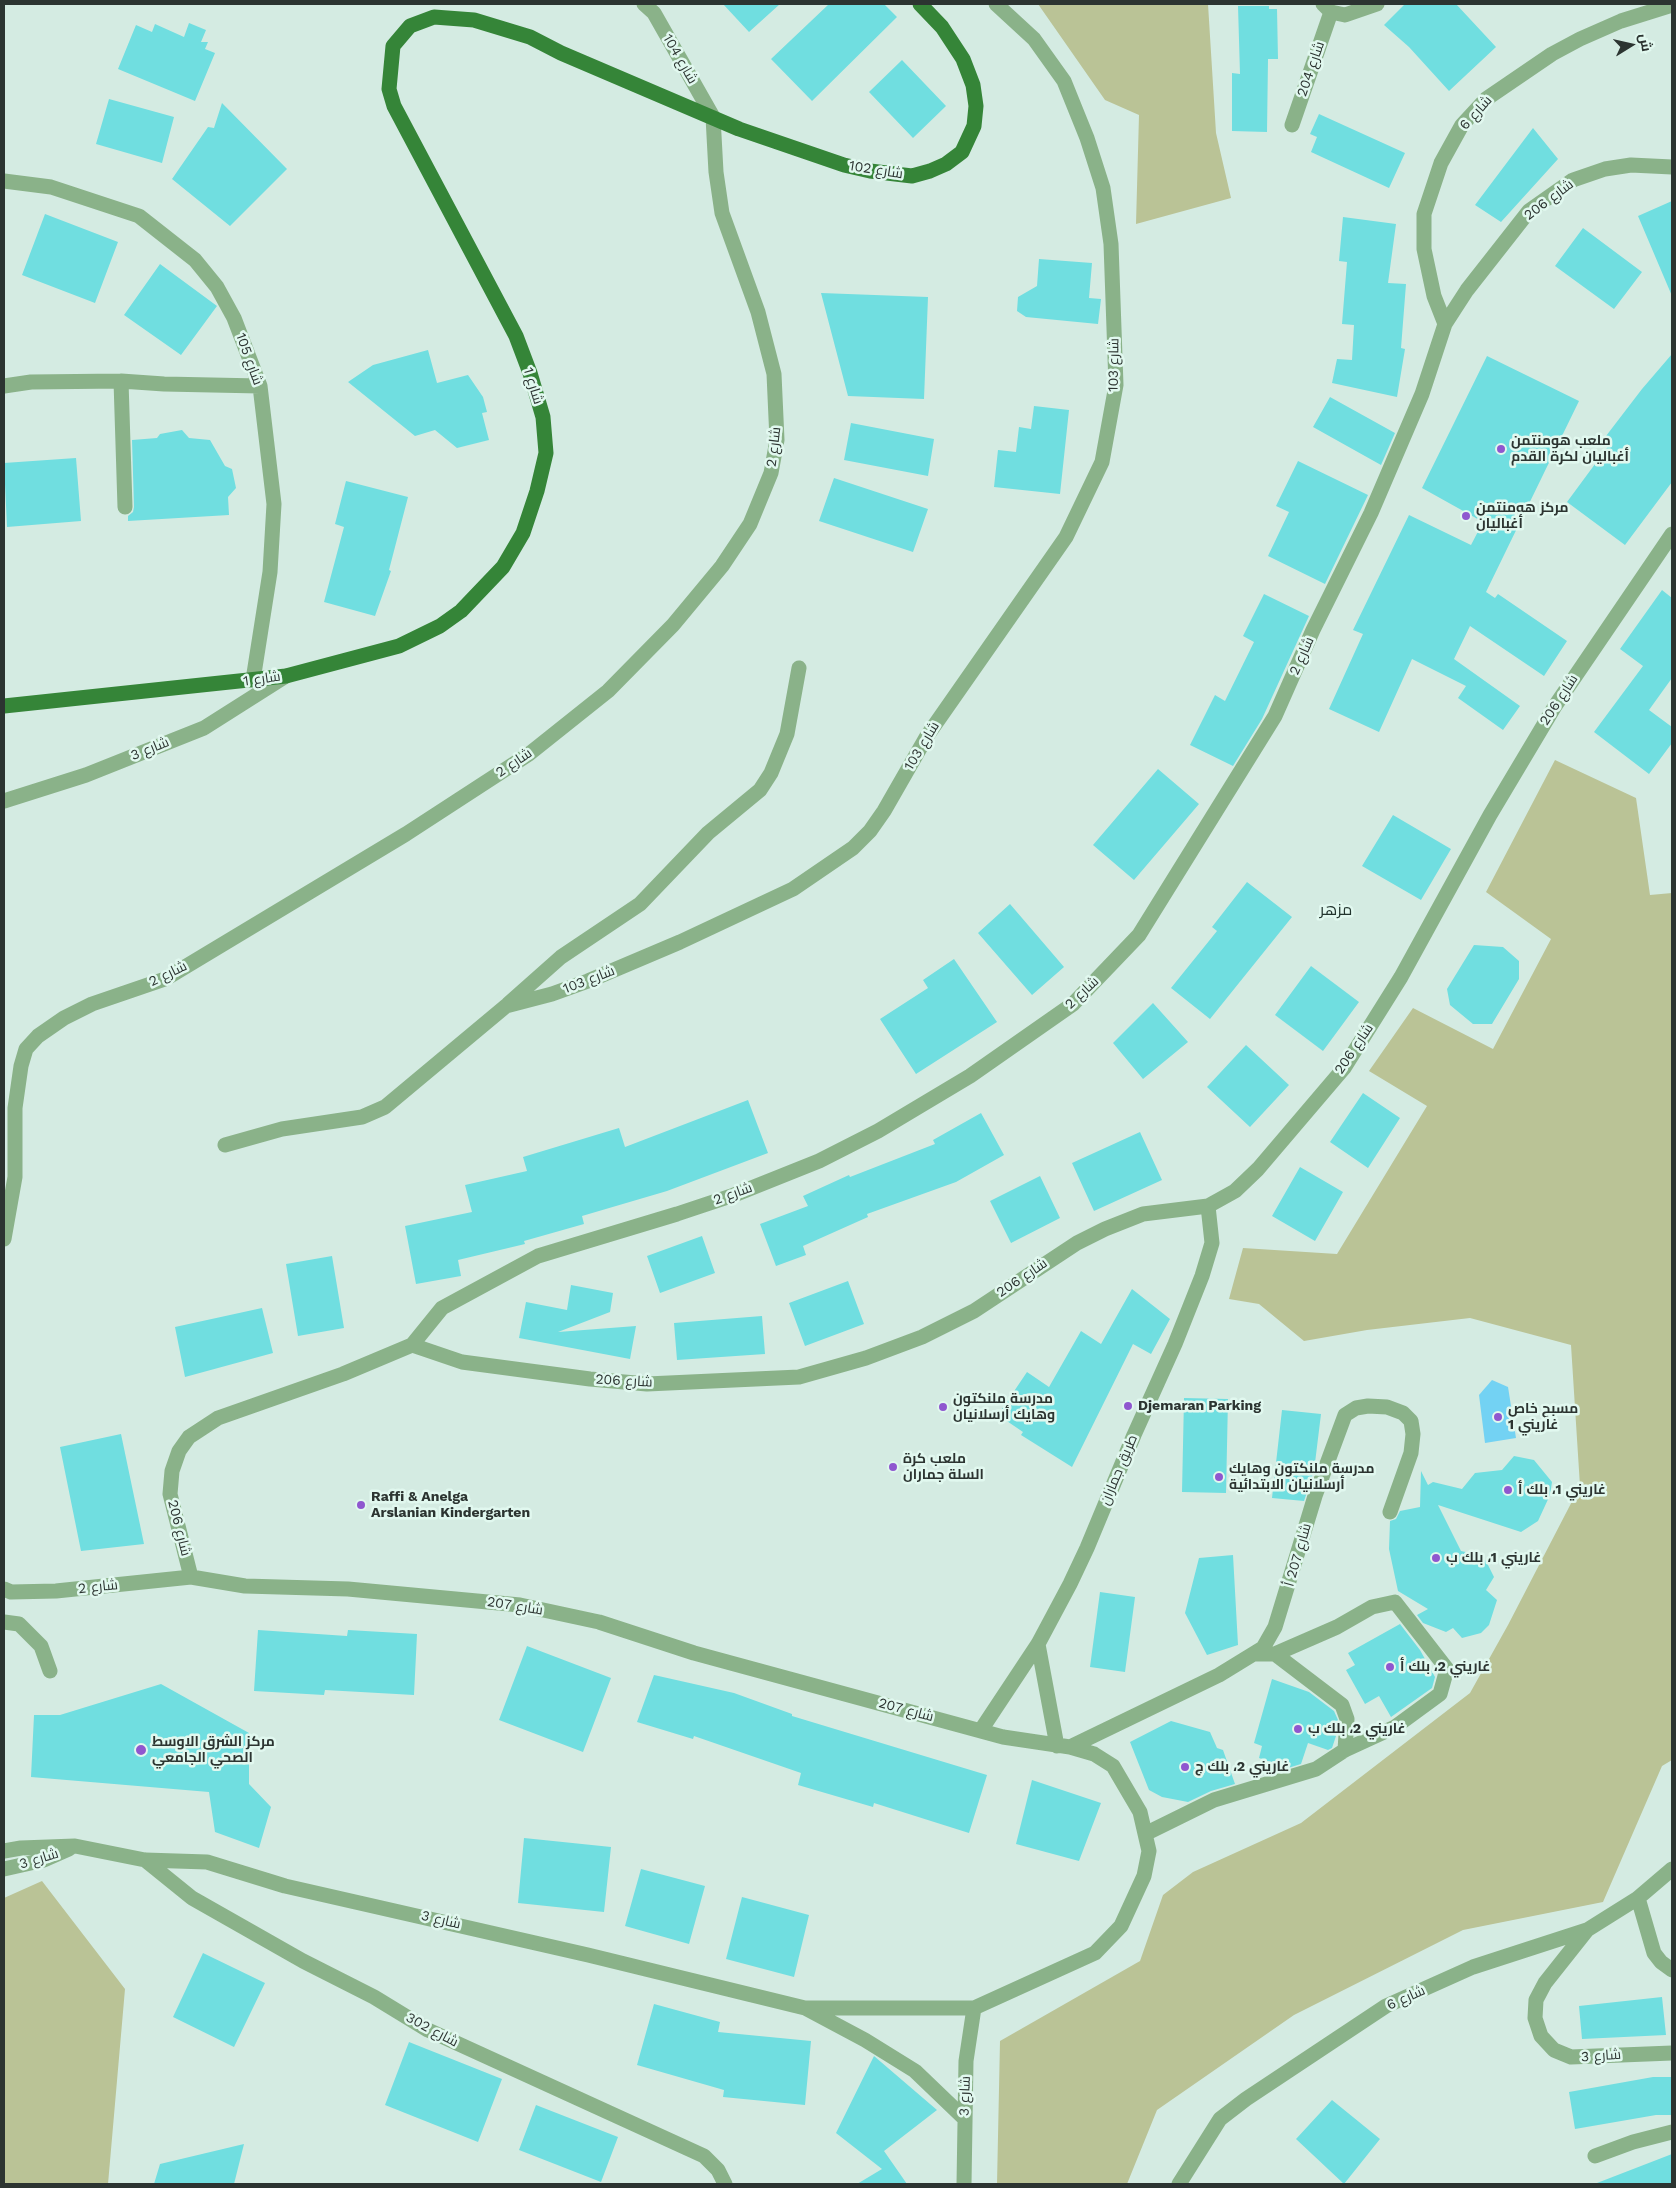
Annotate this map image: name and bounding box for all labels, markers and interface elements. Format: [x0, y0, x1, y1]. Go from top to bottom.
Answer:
north arrow [1606, 20, 1656, 70]
street label: شارع 104 [659, 31, 701, 87]
text: ش [1636, 32, 1655, 53]
street label: شارع 204 [1294, 39, 1328, 99]
street label: شارع 6 [1456, 92, 1496, 134]
street label: شارع 102 [848, 157, 904, 183]
street label: شارع 206 [1521, 176, 1577, 224]
street label: شارع 105 [232, 331, 266, 387]
street label: شارع 103 [1105, 338, 1123, 392]
street label: شارع 1 [520, 366, 546, 406]
street label: شارع 2 [763, 426, 785, 468]
place label: ملعب هومنتمن أغباليان لكرة القدم [1511, 433, 1629, 466]
marker: ملعب هومنتمن أغباليان لكرة القدم [1495, 443, 1507, 455]
place label: مركز هومنتمن أغباليان [1476, 500, 1568, 532]
marker: مركز هومنتمن أغباليان [1460, 510, 1472, 522]
street label: شارع 2 [1286, 634, 1318, 678]
street label: شارع 1 [242, 668, 282, 690]
street label: شارع 206 [1536, 671, 1582, 729]
street label: شارع 103 [901, 719, 943, 773]
street label: شارع 3 [128, 734, 172, 764]
street label: شارع 2 [493, 745, 535, 781]
district label: مزهر [1320, 900, 1352, 920]
street label: شارع 2 [146, 958, 190, 990]
street label: شارع 103 [561, 962, 617, 998]
street label: شارع 2 [1062, 973, 1102, 1013]
street label: شارع 206 [1331, 1021, 1377, 1077]
street label: شارع 2 [711, 1179, 755, 1209]
street label: شارع 206 [994, 1255, 1050, 1301]
street label: شارع 206 [595, 1371, 653, 1391]
place label: مدرسة ملنكتون وهايك أرسلانيان [953, 1391, 1055, 1424]
place label: Djemaran Parking [1138, 1398, 1261, 1414]
marker: Djemaran Parking [1122, 1400, 1134, 1412]
marker: مدرسة ملنكتون وهايك أرسلانيان [937, 1401, 949, 1413]
place label: مسبح خاص غاريني 1 [1508, 1401, 1578, 1434]
marker: مسبح خاص غاريني 1 [1492, 1411, 1504, 1423]
street label: طريق جماران [1097, 1432, 1141, 1508]
place label: ملعب كرة السلة جماران [903, 1451, 984, 1484]
marker: ملعب كرة السلة جماران [887, 1461, 899, 1473]
place label: مدرسة ملنكتون وهايك أرسلانيان الابتدائية [1229, 1461, 1375, 1494]
marker: مدرسة ملنكتون وهايك أرسلانيان الابتدائية [1213, 1471, 1225, 1483]
place label: غاريني 1، بلك أ [1518, 1482, 1606, 1498]
marker: غاريني 1، بلك أ [1502, 1484, 1514, 1496]
place label: Raffi & Anelga Arslanian Kindergarten [371, 1489, 530, 1521]
street label: شارع 206 [164, 1498, 194, 1558]
marker: Raffi & Anelga Arslanian Kindergarten [355, 1499, 367, 1511]
street label: شارع 207 أ [1281, 1522, 1315, 1588]
place label: غاريني 1، بلك ب [1446, 1550, 1541, 1566]
marker: غاريني 1، بلك ب [1430, 1552, 1442, 1564]
street label: شارع 2 [77, 1577, 119, 1597]
street label: شارع 207 [486, 1593, 544, 1619]
place label: غاريني 2، بلك أ [1400, 1659, 1490, 1675]
marker: غاريني 2، بلك أ [1384, 1661, 1396, 1673]
street label: شارع 207 [877, 1695, 935, 1725]
place label: غاريني 2، بلك ب [1308, 1721, 1406, 1737]
marker: غاريني 2، بلك ب [1292, 1723, 1304, 1735]
place label: مركز الشرق الاوسط الصحي الجامعي [152, 1734, 275, 1766]
marker: مركز الشرق الاوسط الصحي الجامعي [134, 1743, 148, 1757]
place label: غاريني 2، بلك ج [1195, 1759, 1289, 1775]
marker: غاريني 2، بلك ج [1179, 1761, 1191, 1773]
street label: شارع 3 [17, 1845, 61, 1873]
street label: شارع 3 [420, 1907, 462, 1933]
street label: شارع 6 [1384, 1982, 1428, 2014]
street label: شارع 302 [403, 2009, 461, 2051]
street label: شارع 3 [1580, 2046, 1622, 2066]
street label: شارع 3 [956, 2076, 974, 2116]

